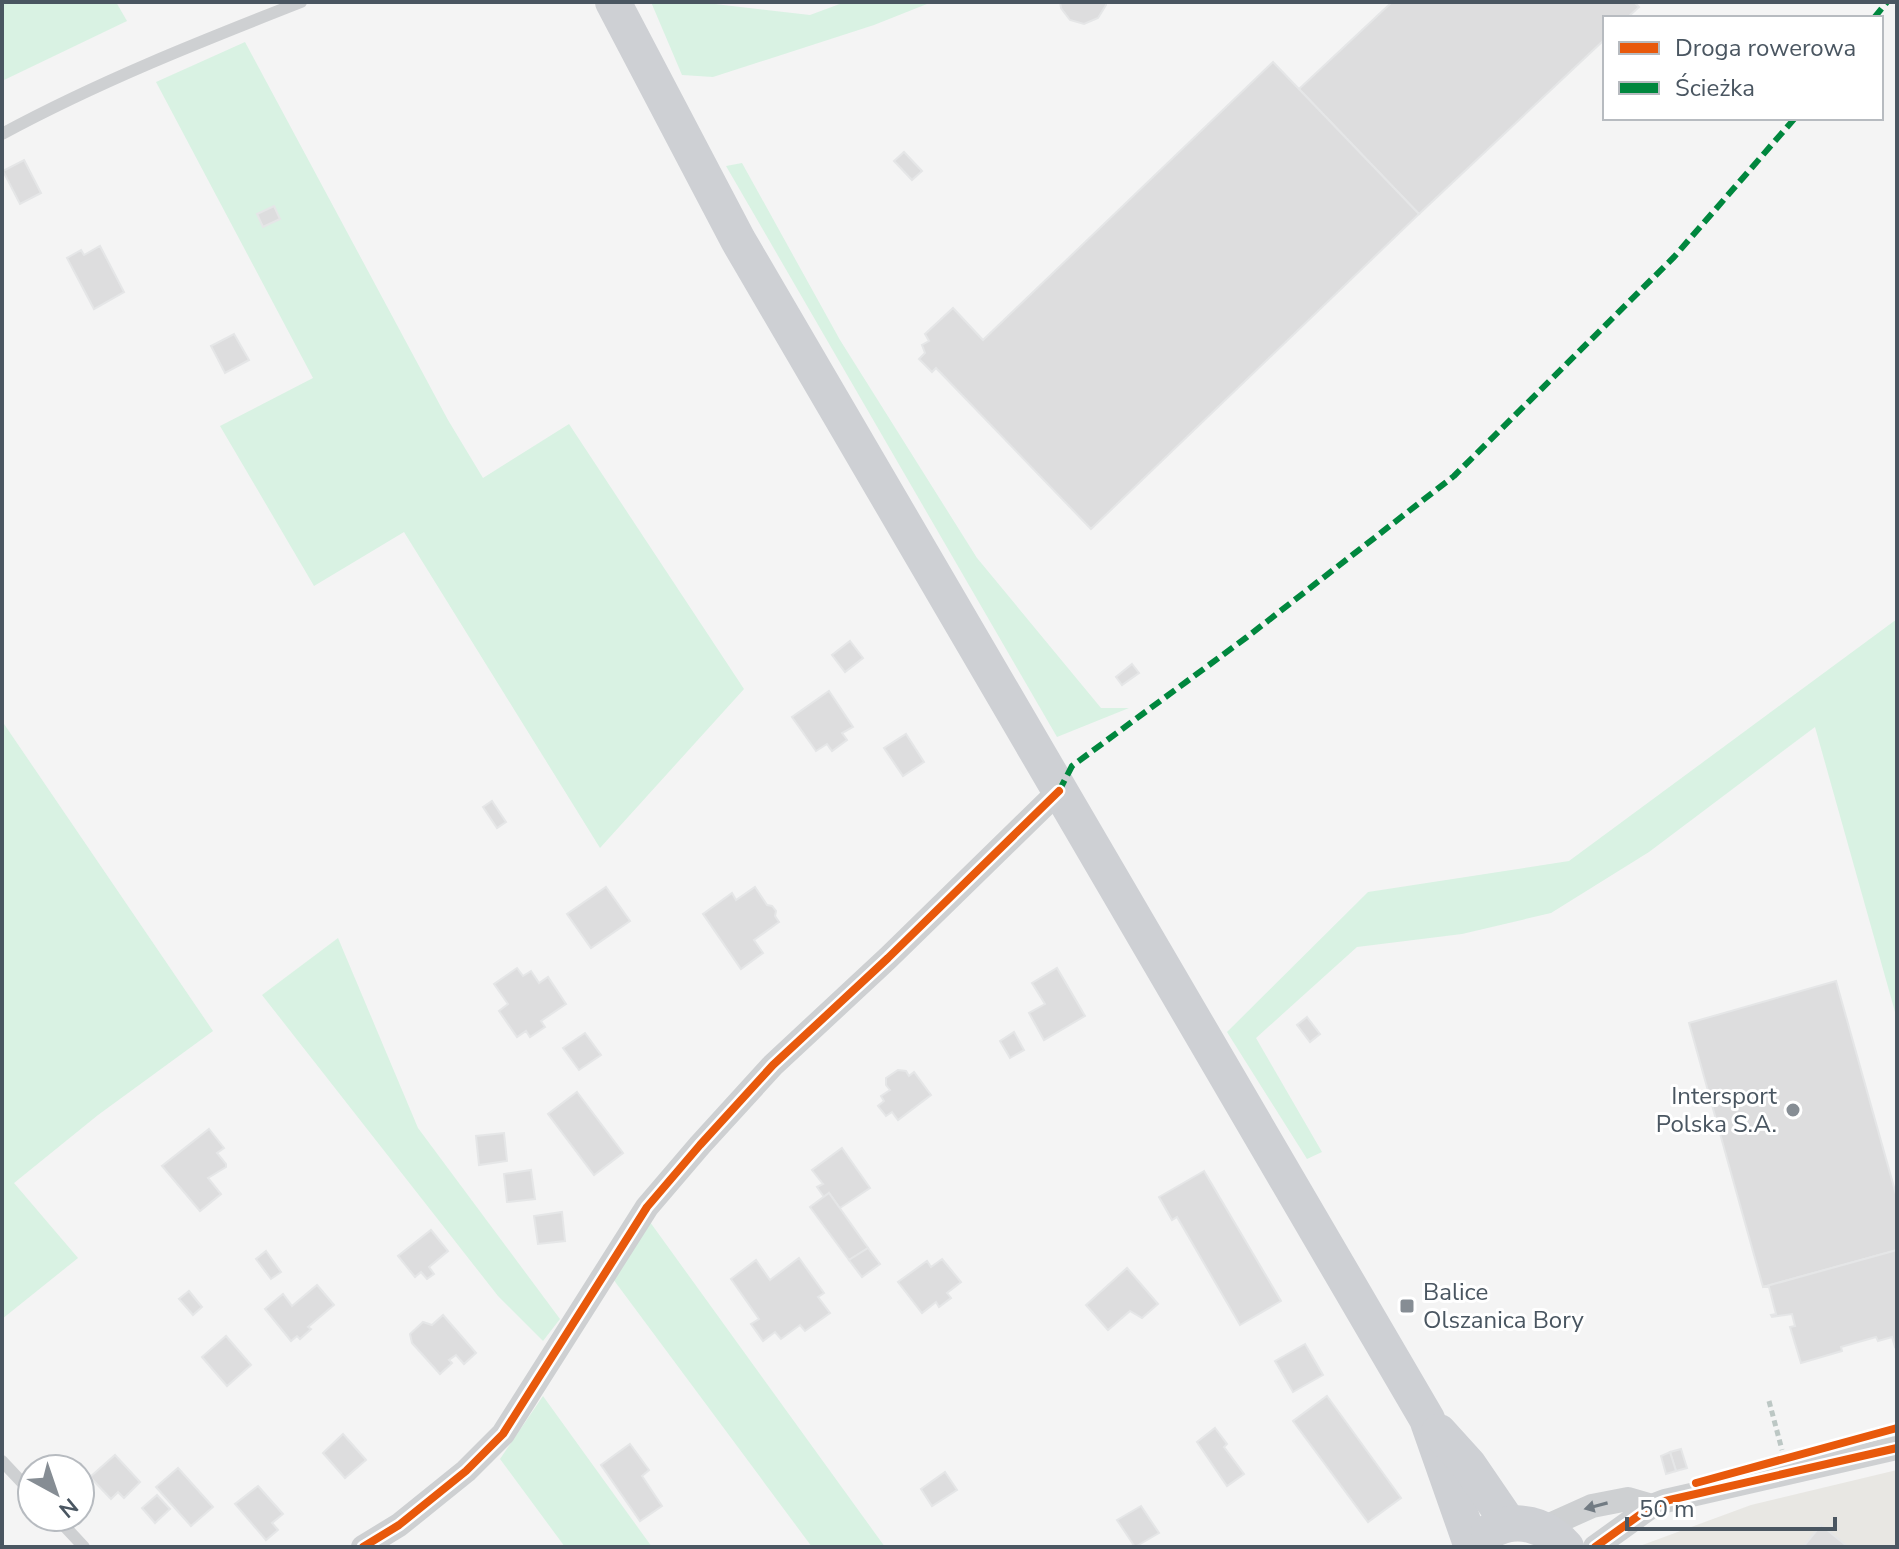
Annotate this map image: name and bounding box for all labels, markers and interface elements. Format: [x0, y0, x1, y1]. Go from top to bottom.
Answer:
legend [1603, 16, 1883, 120]
text: Droga rowerowa [1675, 32, 1856, 64]
text: Ścieżka [1675, 72, 1755, 104]
place label: Intersport Polska S.A. [1656, 1080, 1778, 1140]
marker: Intersport Polska S.A. [1784, 1101, 1802, 1119]
place label: Balice Olszanica Bory [1423, 1276, 1585, 1336]
marker: Balice Olszanica Bory [1398, 1297, 1416, 1315]
north arrow [16, 1453, 96, 1533]
scale bar [1627, 1481, 1835, 1531]
text: N [52, 1491, 84, 1524]
text: 50 m [1639, 1493, 1695, 1525]
one-way arrow [1583, 1501, 1608, 1513]

